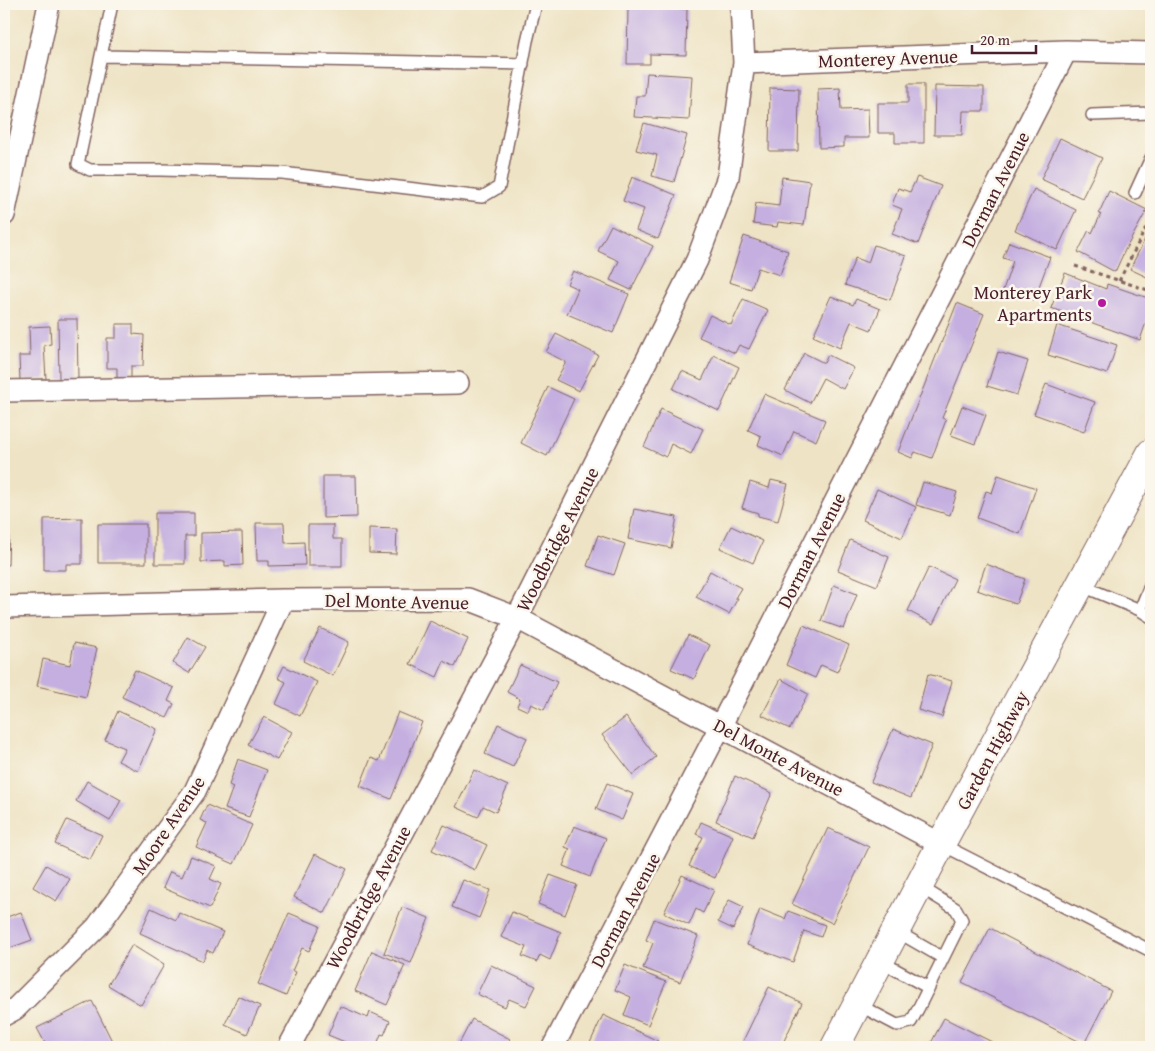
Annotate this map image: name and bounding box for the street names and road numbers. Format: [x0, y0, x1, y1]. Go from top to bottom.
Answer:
street label: Monterey Avenue [818, 42, 959, 74]
street label: Dorman Avenue [954, 126, 1036, 252]
street label: Woodbridge Avenue [508, 462, 606, 616]
street label: Dorman Avenue [770, 487, 852, 613]
street label: Del Monte Avenue [325, 586, 469, 616]
street label: Garden Highway [949, 685, 1035, 815]
street label: Del Monte Avenue [709, 711, 849, 803]
street label: Moore Avenue [125, 770, 212, 880]
street label: Woodbridge Avenue [318, 820, 418, 974]
street label: Dorman Avenue [583, 847, 667, 973]

